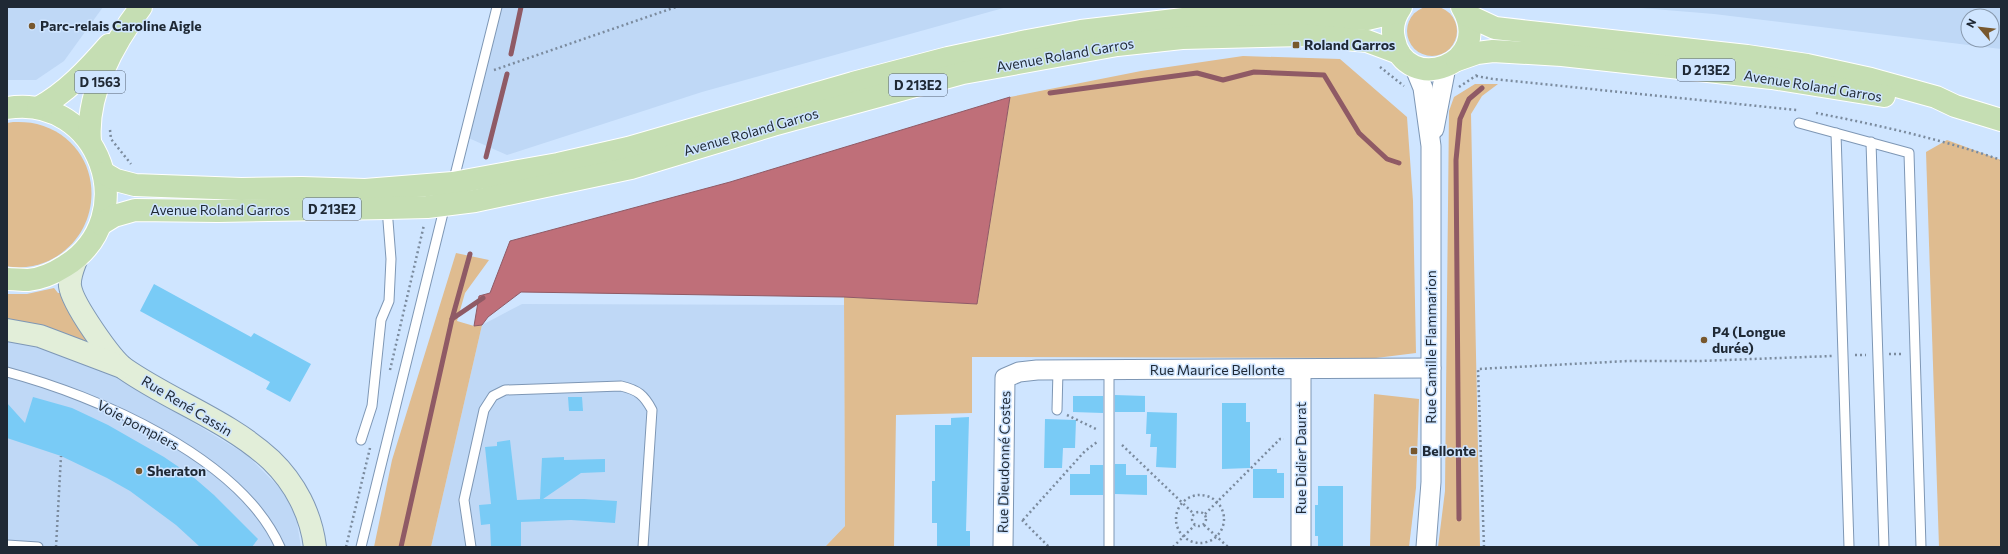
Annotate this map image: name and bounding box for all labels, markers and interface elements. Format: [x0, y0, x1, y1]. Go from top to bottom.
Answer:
north arrow [1960, 8, 2000, 48]
text: N [1963, 16, 1978, 30]
place label: Parc-relais Caroline Aigle [40, 17, 202, 34]
marker: Parc-relais Caroline Aigle [27, 21, 37, 31]
street label: Avenue Roland Garros [995, 34, 1135, 75]
place label: Roland Garros [1304, 36, 1396, 53]
marker: Roland Garros [1291, 40, 1301, 50]
road number: D 213E2 [1677, 59, 1735, 81]
street label: Avenue Roland Garros [1743, 66, 1883, 105]
road number: D 1563 [75, 71, 125, 93]
road number: D 213E2 [889, 74, 947, 96]
street label: Avenue Roland Garros [682, 104, 820, 159]
road number: D 213E2 [303, 198, 361, 220]
street label: Avenue Roland Garros [150, 201, 290, 218]
street label: Rue Camille Flammarion [1422, 270, 1439, 424]
place label: P4 (Longue durée) [1712, 323, 1786, 356]
marker: P4 (Longue durée) [1699, 335, 1709, 345]
street label: Rue Maurice Bellonte [1150, 361, 1284, 378]
street label: Rue René Cassin [139, 372, 236, 439]
street label: Rue Dieudonné Costes [994, 391, 1013, 533]
street label: Voie pompiers [94, 396, 182, 453]
street label: Rue Didier Daurat [1292, 402, 1309, 514]
place label: Bellonte [1422, 442, 1476, 459]
marker: Bellonte [1409, 446, 1419, 456]
place label: Sheraton [147, 462, 206, 479]
marker: Sheraton [134, 466, 144, 476]

